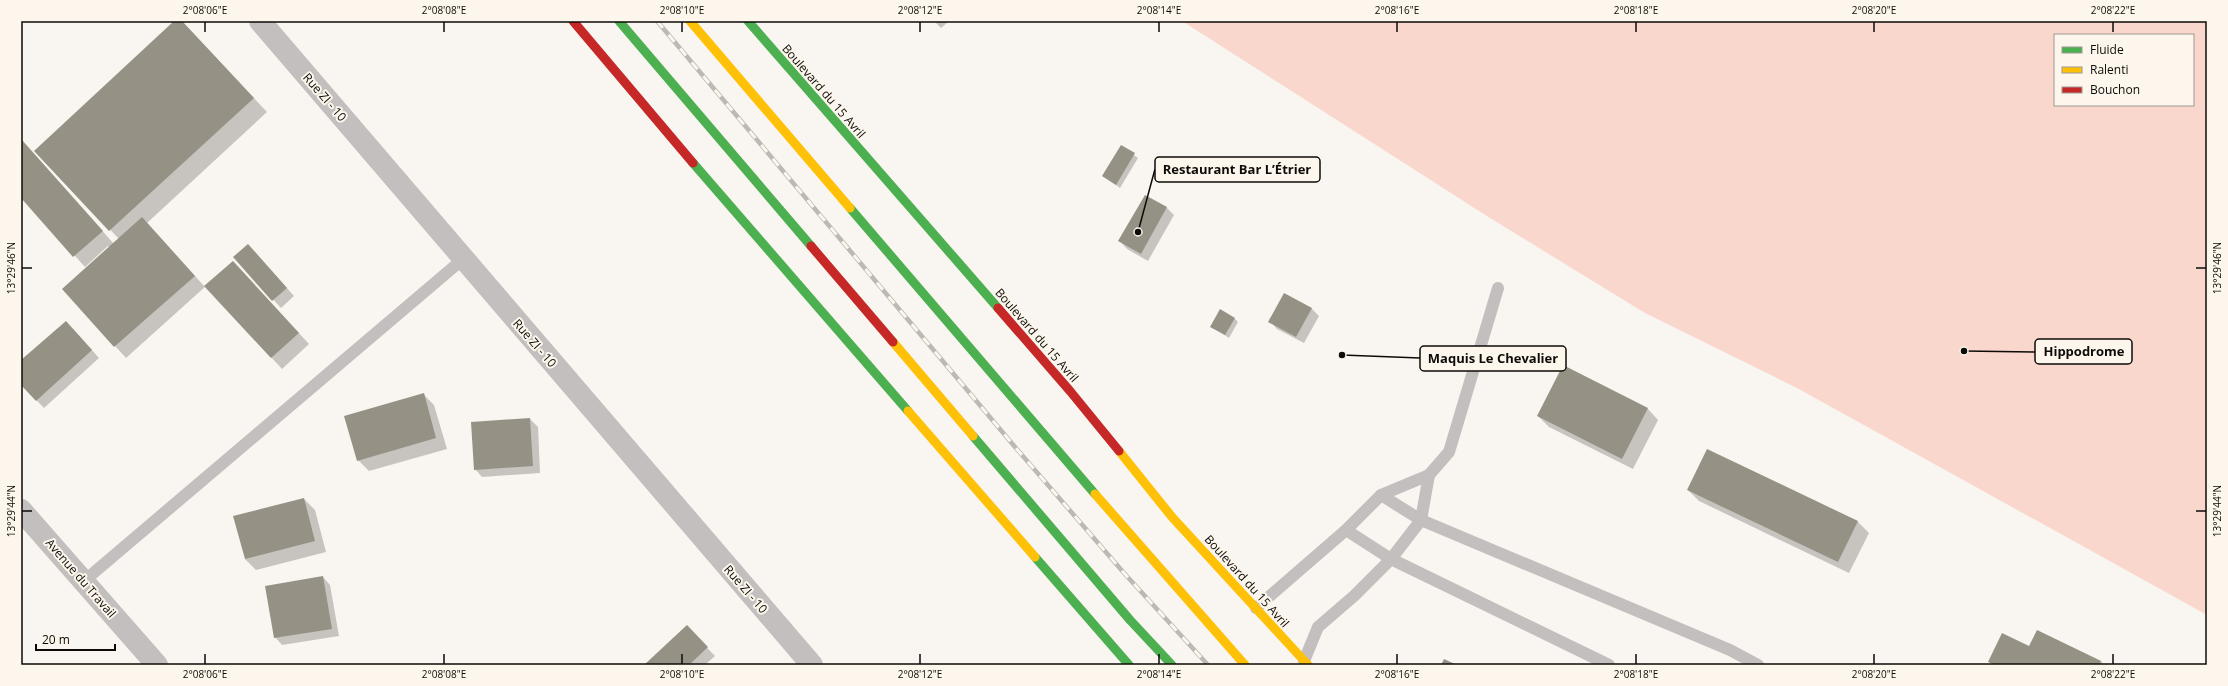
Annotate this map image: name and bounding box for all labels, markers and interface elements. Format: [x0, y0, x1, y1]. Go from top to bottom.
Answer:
text: 2°08'06"E [183, 3, 227, 17]
text: 2°08'08"E [422, 3, 466, 17]
text: 2°08'10"E [660, 3, 704, 17]
text: 2°08'12"E [898, 3, 942, 17]
text: 2°08'14"E [1137, 3, 1181, 17]
text: 2°08'16"E [1375, 3, 1419, 17]
text: 2°08'18"E [1614, 3, 1658, 17]
text: 2°08'20"E [1852, 3, 1896, 17]
text: 2°08'22"E [2091, 3, 2135, 17]
legend [2054, 34, 2194, 106]
street label: Boulevard du 15 Avril [778, 40, 870, 142]
text: Fluide [2090, 41, 2124, 58]
text: Ralenti [2090, 61, 2129, 78]
street label: Rue ZI - 10 [299, 69, 351, 125]
text: Bouchon [2090, 81, 2140, 98]
callout: Restaurant Bar L’Étrier [1155, 157, 1320, 182]
text: Restaurant Bar L’Étrier [1163, 160, 1311, 178]
text: 13°29'46"N [4, 242, 18, 294]
text: 13°29'46"N [2210, 242, 2224, 294]
street label: Boulevard du 15 Avril [991, 284, 1083, 386]
street label: Rue ZI - 10 [509, 315, 561, 371]
callout: Hippodrome [2035, 339, 2132, 364]
text: Hippodrome [2043, 342, 2125, 360]
callout: Maquis Le Chevalier [1420, 346, 1566, 371]
text: Maquis Le Chevalier [1428, 349, 1558, 367]
text: 13°29'44"N [4, 485, 18, 537]
text: 13°29'44"N [2210, 485, 2224, 537]
street label: Boulevard du 15 Avril [1201, 531, 1293, 631]
street label: Avenue du Travail [42, 535, 120, 621]
street label: Rue ZI - 10 [720, 561, 772, 617]
scale bar [36, 626, 115, 652]
text: 20 m [42, 631, 70, 648]
text: 2°08'06"E [183, 667, 227, 681]
text: 2°08'08"E [422, 667, 466, 681]
text: 2°08'10"E [660, 667, 704, 681]
text: 2°08'12"E [898, 667, 942, 681]
text: 2°08'14"E [1137, 667, 1181, 681]
text: 2°08'16"E [1375, 667, 1419, 681]
text: 2°08'18"E [1614, 667, 1658, 681]
text: 2°08'20"E [1852, 667, 1896, 681]
text: 2°08'22"E [2091, 667, 2135, 681]

